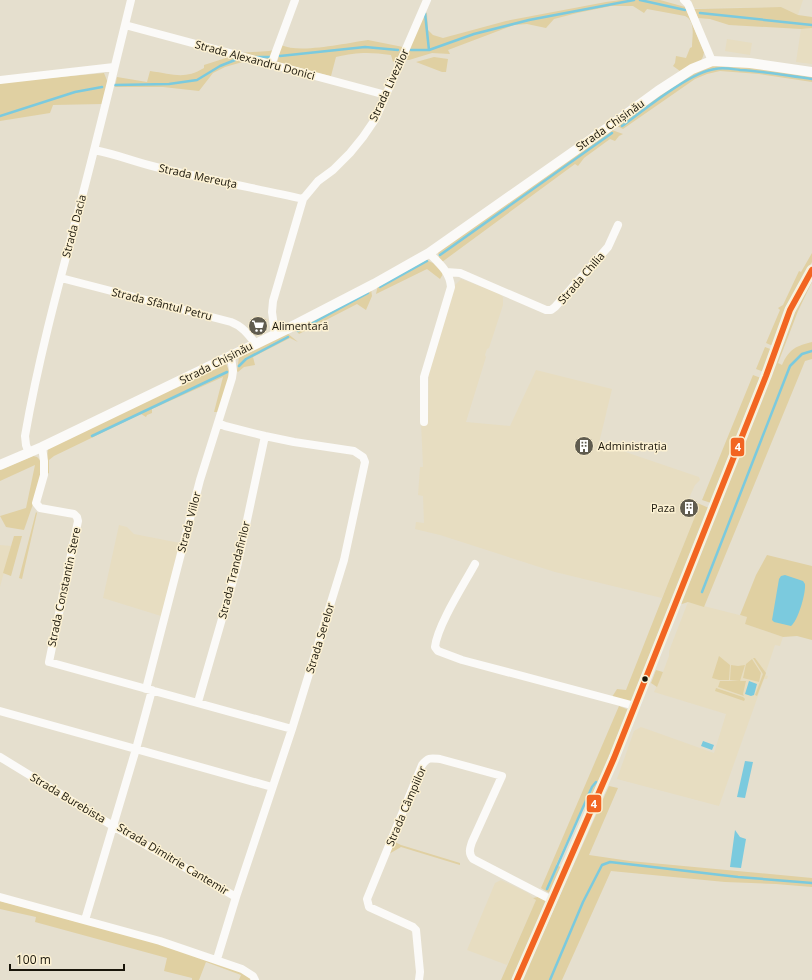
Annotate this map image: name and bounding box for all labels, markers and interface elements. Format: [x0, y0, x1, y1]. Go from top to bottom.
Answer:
street label: Strada Alexandru Donici [193, 36, 317, 83]
street label: Strada Livezilor [365, 46, 412, 123]
street label: Strada Chișinău [573, 95, 647, 154]
street label: Strada Mereuța [158, 160, 239, 191]
street label: Strada Dacia [58, 193, 89, 259]
street label: Strada Chilia [554, 248, 607, 307]
street label: Strada Sfântul Petru [110, 284, 214, 323]
supermarket icon: Alimentară [247, 315, 269, 337]
place label: Alimentară [272, 318, 328, 333]
street label: Strada Chișinău [177, 338, 255, 387]
building icon: Administrația [573, 435, 595, 457]
line badge: 4 [730, 437, 745, 457]
place label: Administrația [598, 438, 667, 453]
text: 4 [735, 439, 742, 454]
street label: Strada Viilor [173, 489, 204, 554]
building icon: Paza [678, 497, 700, 519]
place label: Paza [651, 500, 675, 515]
street label: Strada Trandafirilor [214, 519, 253, 620]
street label: Strada Constantin Stere [44, 526, 83, 648]
street label: Strada Serelor [302, 600, 338, 675]
unlabelled marker [640, 674, 650, 684]
street label: Strada Câmpiilor [382, 763, 429, 848]
street label: Strada Burebista [28, 769, 109, 826]
line badge: 4 [586, 794, 602, 813]
text: 4 [591, 796, 598, 811]
street label: Strada Dimitrie Cantemir [115, 819, 232, 898]
scale bar [10, 946, 124, 972]
text: 100 m [16, 951, 51, 968]

